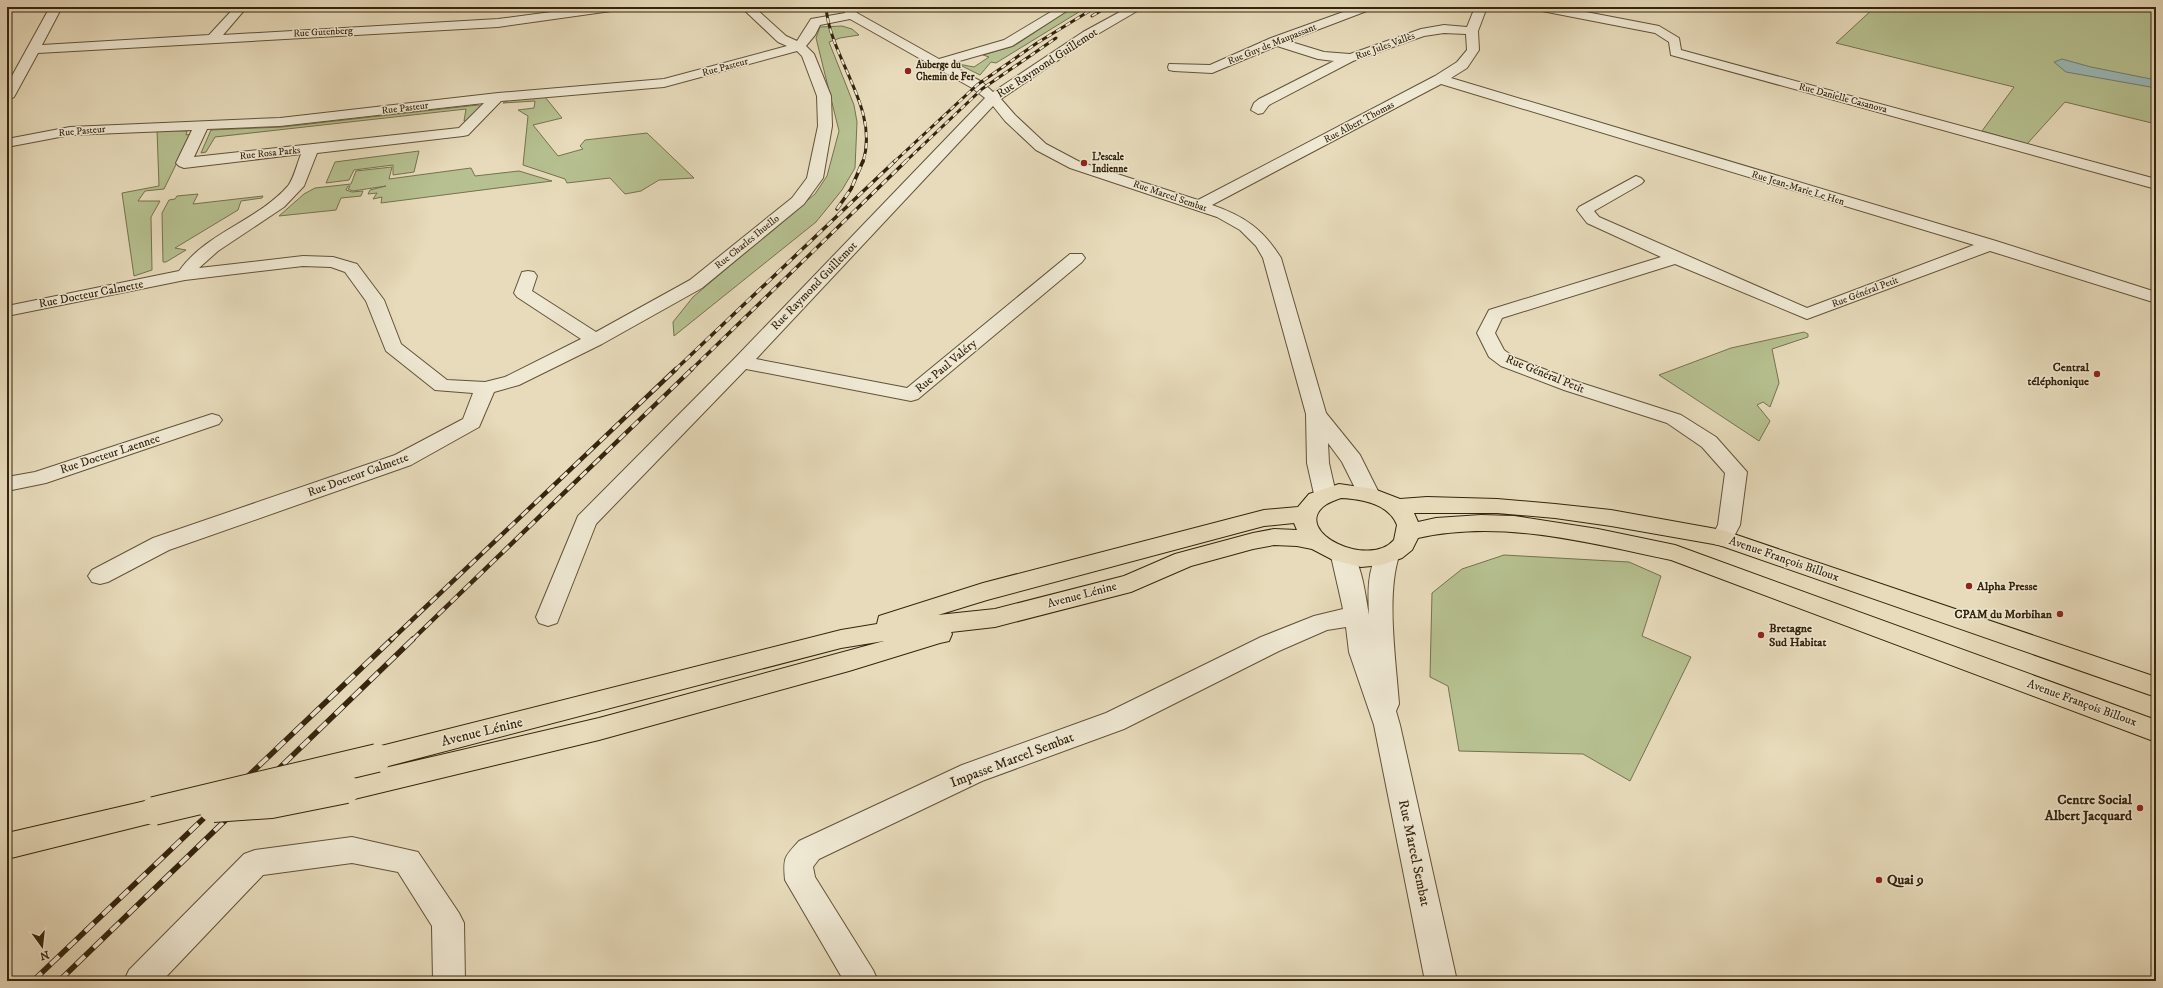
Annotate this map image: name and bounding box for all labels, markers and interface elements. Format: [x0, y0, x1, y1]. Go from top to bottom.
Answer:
street label: Rue Guy de Maupassant [1226, 21, 1318, 67]
street label: Rue Gutenberg [293, 24, 353, 40]
street label: Rue Raymond Guillemot [994, 25, 1101, 101]
street label: Rue Jules Vallès [1354, 29, 1417, 62]
street label: Rue Pasteur [701, 55, 750, 79]
place label: Auberge du Chemin de Fer [915, 59, 975, 83]
marker: Auberge du Chemin de Fer [903, 66, 913, 76]
street label: Rue Danielle Casanova [1798, 80, 1889, 116]
street label: Rue Albert Thomas [1322, 98, 1397, 146]
street label: Rue Pasteur [381, 99, 429, 117]
street label: Rue Pasteur [58, 123, 106, 139]
street label: Rue Rosa Parks [239, 144, 302, 162]
place label: L'escale Indienne [1092, 151, 1128, 175]
marker: L'escale Indienne [1079, 158, 1089, 168]
street label: Rue Jean-Marie Le Hen [1750, 168, 1847, 208]
street label: Rue Marcel Sembat [1131, 178, 1209, 214]
street label: Rue Charles Ihuello [712, 212, 782, 272]
street label: Rue Raymond Guillemot [768, 238, 860, 334]
street label: Rue Général Petit [1830, 274, 1900, 310]
street label: Rue Docteur Calmette [37, 277, 145, 311]
street label: Rue Paul Valéry [912, 336, 980, 396]
street label: Rue Général Petit [1503, 351, 1587, 397]
place label: Central téléphonique [2028, 360, 2089, 389]
marker: Central téléphonique [2092, 369, 2102, 379]
street label: Rue Docteur Laennec [58, 431, 162, 477]
street label: Rue Docteur Calmette [306, 450, 410, 500]
street label: Avenue François Billoux [1727, 533, 1841, 585]
street label: Avenue Lénine [1046, 579, 1118, 611]
place label: Alpha Presse [1976, 579, 2038, 594]
marker: Alpha Presse [1964, 581, 1974, 591]
place label: CPAM du Morbihan [1954, 607, 2053, 622]
marker: CPAM du Morbihan [2055, 609, 2065, 619]
place label: Bretagne Sud Habitat [1769, 621, 1826, 650]
marker: Bretagne Sud Habitat [1756, 630, 1766, 640]
street label: Avenue François Billoux [2025, 676, 2139, 730]
street label: Avenue Lénine [439, 713, 525, 751]
street label: Impasse Marcel Sembat [948, 728, 1077, 792]
place label: Centre Social Albert Jacquard [2044, 791, 2133, 825]
street label: Rue Marcel Sembat [1394, 798, 1434, 908]
marker: Centre Social Albert Jacquard [2135, 803, 2145, 813]
place label: Quai 9 [1887, 871, 1924, 889]
marker: Quai 9 [1874, 875, 1884, 885]
north arrow [22, 926, 62, 966]
text: N [38, 947, 51, 963]

